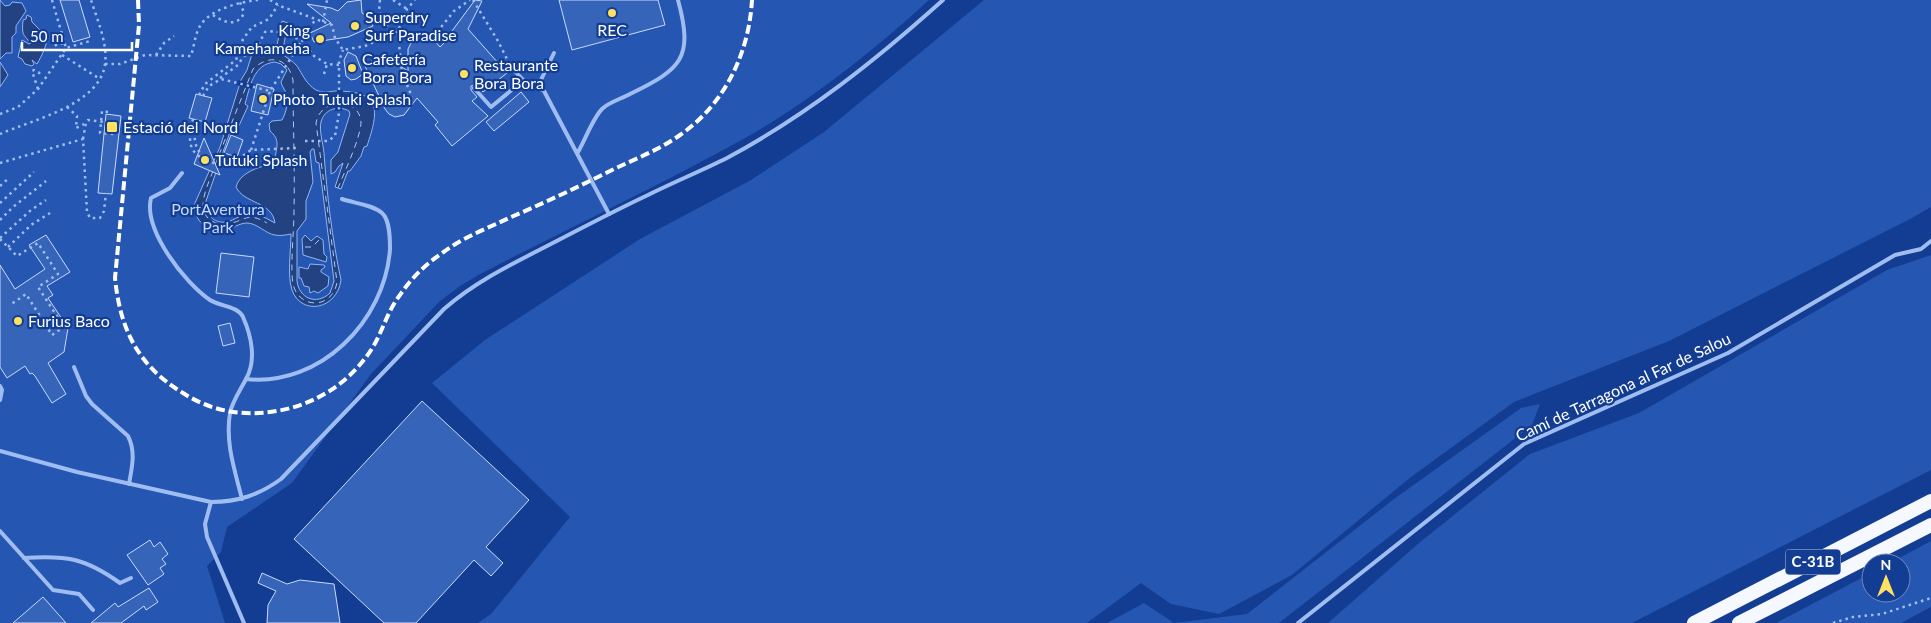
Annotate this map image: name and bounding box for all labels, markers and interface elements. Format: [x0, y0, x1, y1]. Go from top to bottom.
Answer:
place label: Superdry Surf Paradise [365, 7, 457, 44]
marker: REC [606, 7, 618, 19]
scale bar [22, 20, 132, 52]
place label: King Kamehameha [215, 20, 310, 57]
marker: Superdry Surf Paradise [349, 20, 361, 32]
place label: REC [597, 20, 627, 39]
text: 50 m [30, 27, 64, 45]
marker: King Kamehameha [314, 33, 326, 45]
place label: Cafetería Bora Bora [362, 49, 432, 86]
place label: Restaurante Bora Bora [474, 55, 558, 92]
marker: Cafetería Bora Bora [346, 62, 358, 74]
marker: Restaurante Bora Bora [458, 68, 470, 80]
place label: Photo Tutuki Splash [273, 89, 411, 108]
marker: Photo Tutuki Splash [257, 93, 269, 105]
place label: Estació del Nord [123, 117, 238, 136]
marker: Estació del Nord [105, 120, 119, 134]
place label: Tutuki Splash [215, 150, 307, 169]
marker: Tutuki Splash [199, 154, 211, 166]
park label: PortAventura Park [171, 199, 265, 236]
place label: Furius Baco [28, 311, 110, 330]
marker: Furius Baco [12, 315, 24, 327]
street label: Camí de Tarragona al Far de Salou [1512, 328, 1733, 445]
road number: C-31B [1786, 550, 1840, 574]
north arrow [1861, 553, 1911, 603]
text: N [1881, 556, 1891, 573]

